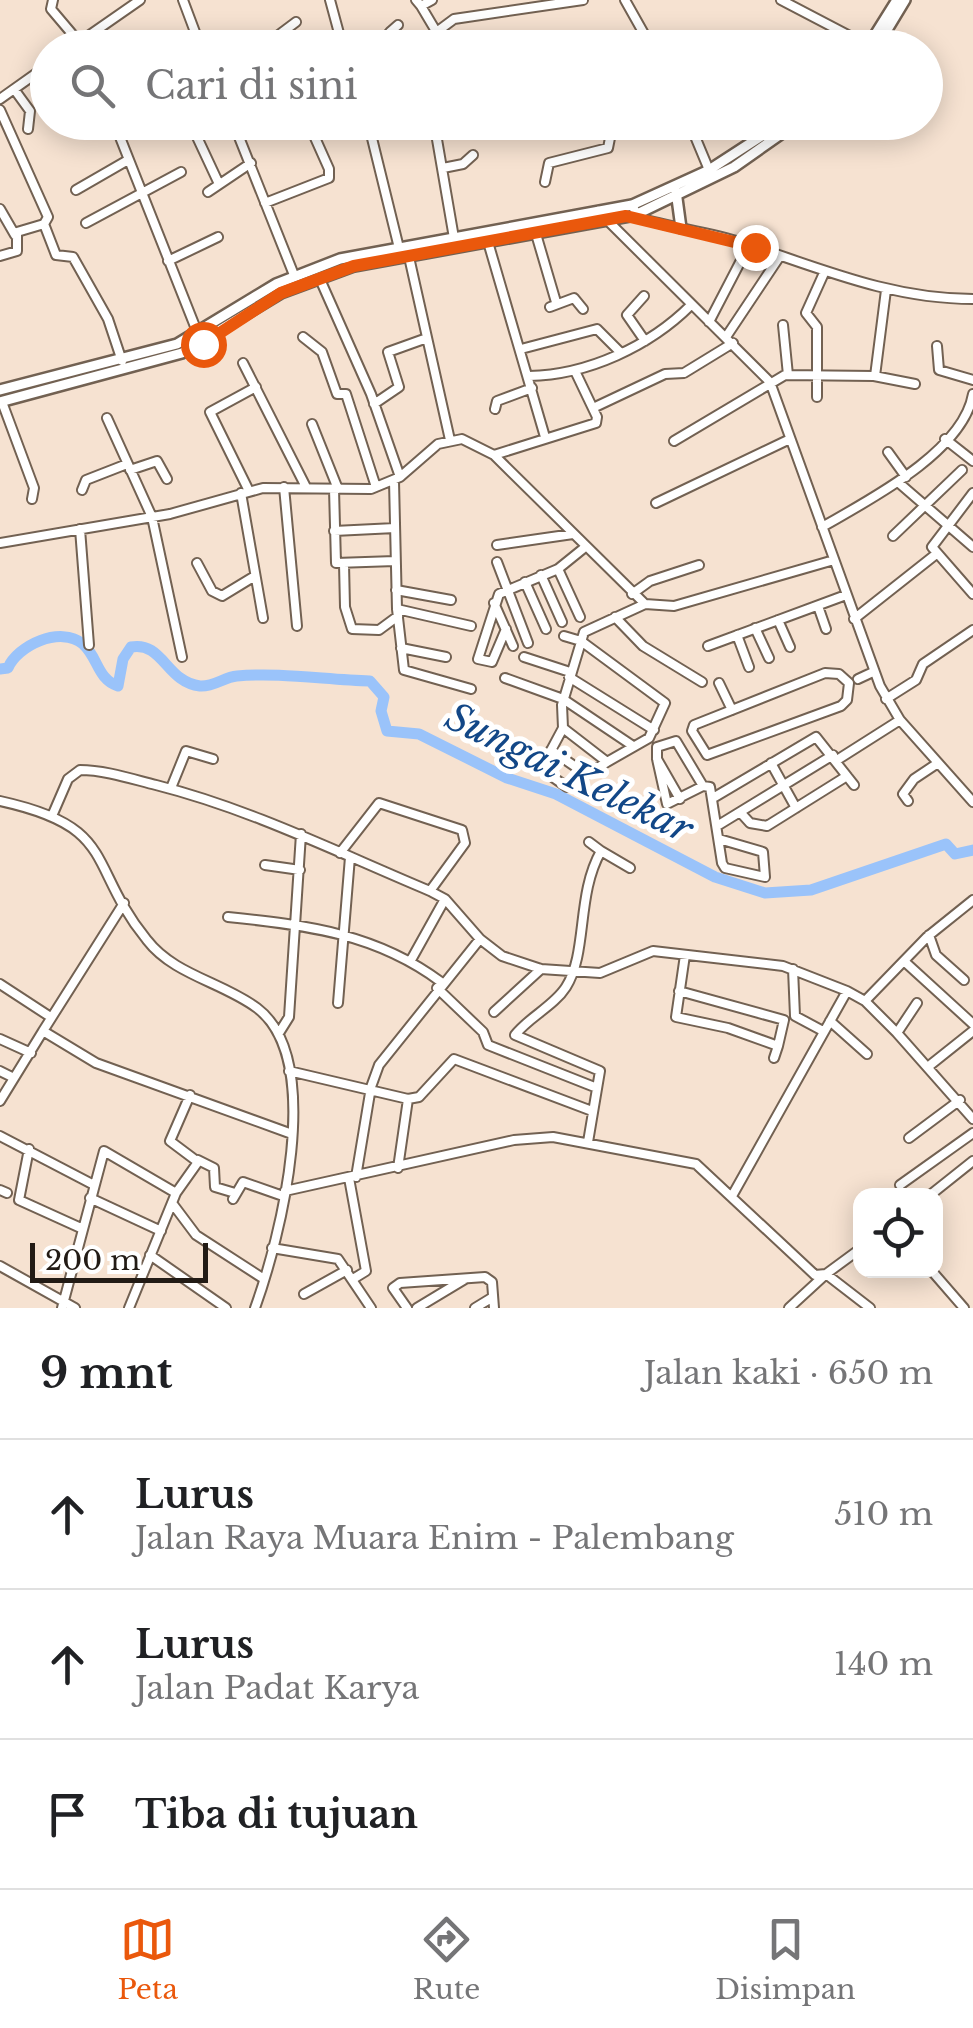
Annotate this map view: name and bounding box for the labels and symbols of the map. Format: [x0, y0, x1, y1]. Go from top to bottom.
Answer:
route end [733, 225, 779, 271]
route start [181, 322, 227, 368]
water label: Sungai Kelekar [438, 692, 702, 853]
scale bar [30, 1238, 208, 1282]

